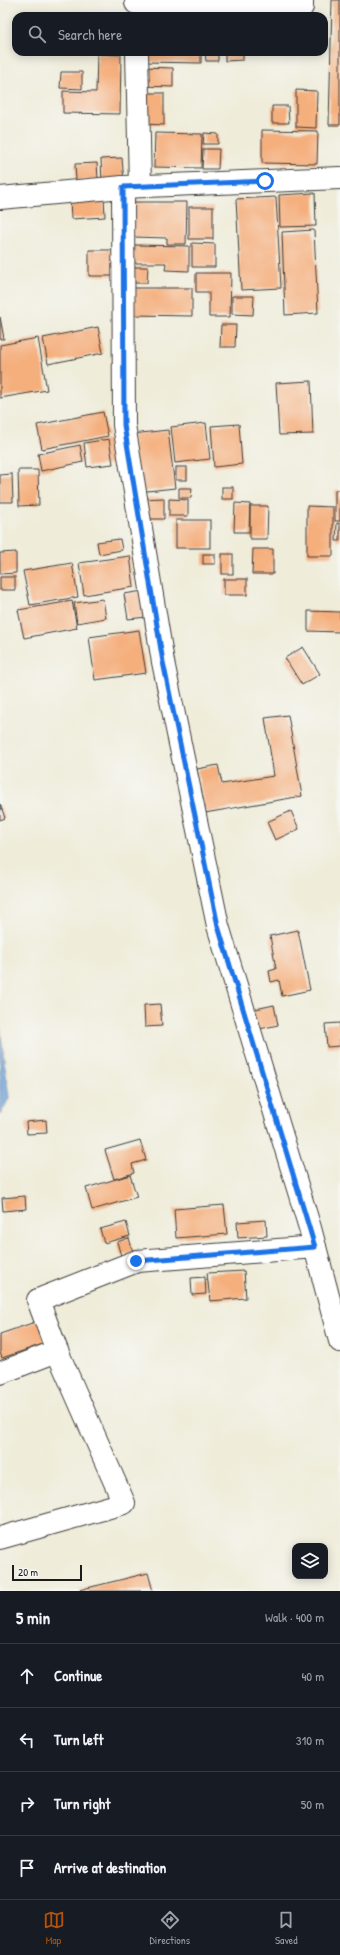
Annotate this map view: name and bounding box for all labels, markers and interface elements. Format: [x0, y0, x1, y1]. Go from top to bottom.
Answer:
search box [12, 12, 328, 56]
icon: search [26, 23, 48, 45]
text: Search here [58, 24, 122, 45]
route start [256, 172, 274, 190]
route end [127, 1252, 145, 1270]
map controls [292, 1543, 328, 1579]
button: layers [292, 1543, 328, 1579]
scale bar [12, 1563, 82, 1582]
text: 20 m [18, 1565, 38, 1579]
text: 5 min [16, 1606, 50, 1629]
text: Walk · 400 m [265, 1608, 324, 1626]
icon: ahead [16, 1665, 38, 1687]
text: Continue [54, 1665, 102, 1686]
text: 40 m [301, 1667, 324, 1685]
icon: left [16, 1729, 38, 1751]
text: Turn left [54, 1729, 104, 1750]
text: 310 m [296, 1731, 324, 1749]
icon: right [16, 1793, 38, 1815]
text: Turn right [54, 1793, 110, 1814]
text: 50 m [301, 1795, 324, 1813]
icon: arrive [16, 1857, 38, 1879]
text: Arrive at destination [54, 1857, 166, 1878]
tab: Map [43, 1909, 65, 1947]
tab: Directions [150, 1909, 190, 1947]
tab: Saved [275, 1909, 297, 1947]

